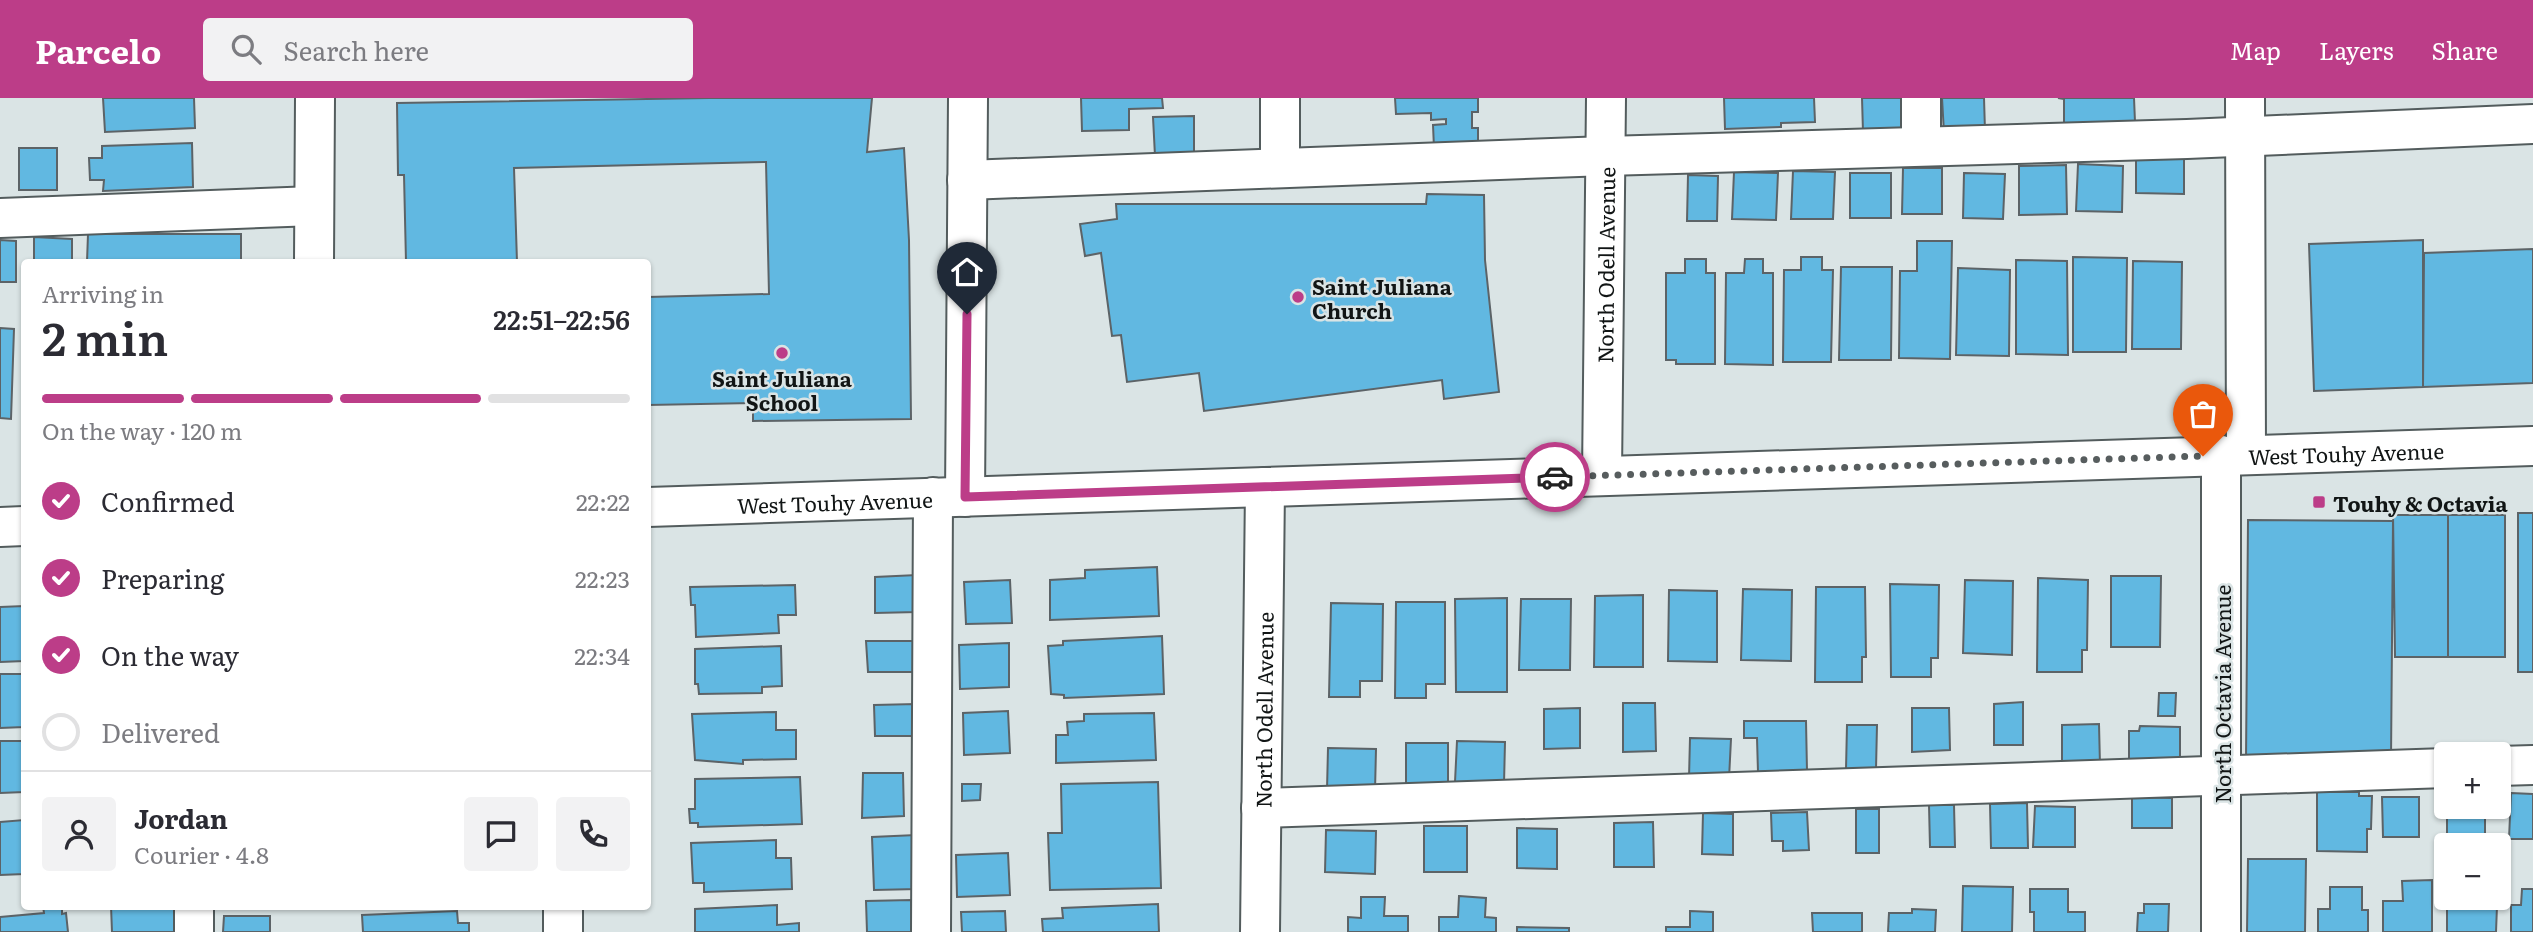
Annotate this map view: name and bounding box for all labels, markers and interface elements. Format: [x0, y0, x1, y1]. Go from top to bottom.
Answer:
search box [203, 18, 693, 81]
text: Parcelo [35, 25, 161, 74]
icon: search [227, 30, 265, 68]
text: Search here [283, 30, 429, 69]
text: Map [2230, 32, 2281, 67]
text: Layers [2319, 32, 2393, 67]
text: Share [2431, 32, 2498, 67]
street label: North Odell Avenue [1588, 167, 1621, 363]
pin [937, 242, 997, 314]
icon: home [948, 253, 986, 291]
place label: Saint Juliana Church [1312, 270, 1453, 325]
text: Arriving in [42, 276, 164, 310]
marker: Saint Juliana Church [1290, 289, 1306, 305]
text: 22:51–22:56 [493, 299, 630, 338]
text: 2 min [42, 302, 168, 370]
marker: Saint Juliana School [774, 345, 790, 361]
place label: Saint Juliana School [712, 362, 853, 417]
pin [2173, 384, 2233, 456]
icon: bag [2184, 395, 2222, 433]
text: On the way · 120 m [42, 413, 242, 447]
street label: West Touhy Avenue [2248, 433, 2445, 471]
courier [1520, 442, 1590, 512]
icon: car [1536, 458, 1574, 496]
text: Confirmed [101, 481, 235, 520]
icon: check [42, 482, 80, 520]
street label: West Touhy Avenue [736, 482, 933, 520]
text: 22:22 [576, 484, 630, 518]
place label: Touhy & Octavia [2333, 487, 2508, 518]
marker: Touhy & Octavia [2311, 494, 2327, 510]
text: Preparing [101, 558, 224, 597]
icon: check [42, 559, 80, 597]
text: 22:23 [575, 561, 630, 595]
street label: North Octavia Avenue [2206, 584, 2237, 803]
street label: North Odell Avenue [1246, 612, 1279, 808]
text: On the way [101, 635, 239, 674]
icon: check [42, 636, 80, 674]
text: 22:34 [574, 638, 630, 672]
text: Delivered [101, 712, 220, 751]
map controls [2434, 742, 2511, 910]
button: + [2434, 742, 2511, 819]
button: person [42, 797, 116, 871]
button: chat [464, 797, 538, 871]
button: phone [556, 797, 630, 871]
text: Jordan [134, 798, 228, 837]
button: − [2434, 833, 2511, 910]
text: Courier · 4.8 [134, 837, 269, 871]

